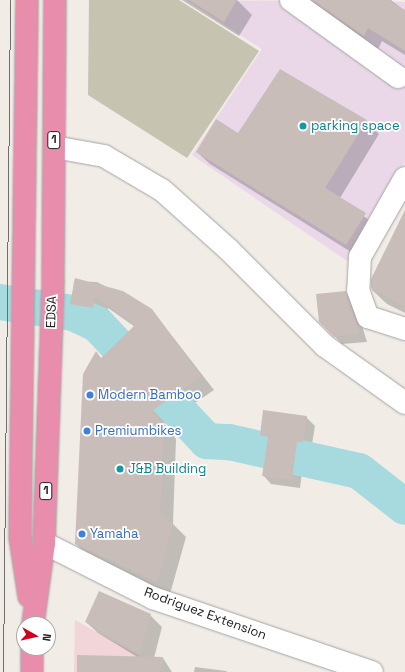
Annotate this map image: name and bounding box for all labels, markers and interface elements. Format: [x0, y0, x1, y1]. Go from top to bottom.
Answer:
place label: parking space [311, 118, 400, 134]
marker: parking space [298, 121, 308, 131]
road number: 1 [47, 130, 61, 150]
street label: EDSA [44, 296, 60, 328]
place label: Modern Bamboo [98, 387, 201, 403]
marker: Modern Bamboo [85, 390, 95, 400]
place label: Premiumbikes [95, 423, 181, 439]
marker: Premiumbikes [82, 426, 92, 436]
place label: J&B Building [128, 461, 206, 477]
marker: J&B Building [115, 464, 125, 474]
road number: 1 [39, 481, 53, 501]
place label: Yamaha [90, 526, 138, 542]
marker: Yamaha [77, 529, 87, 539]
street label: Rodriguez Extension [142, 585, 268, 643]
north arrow [16, 616, 56, 656]
text: N [39, 633, 54, 642]

